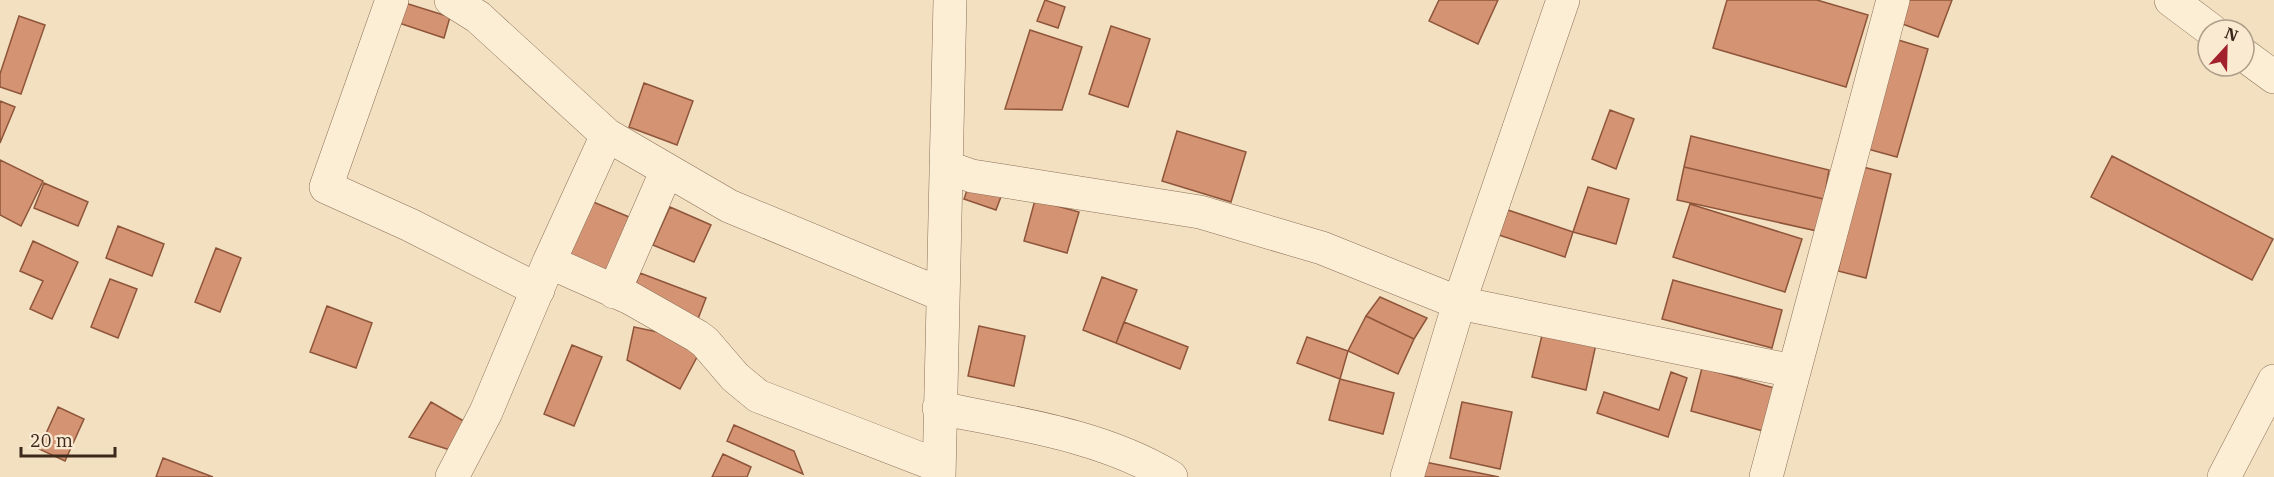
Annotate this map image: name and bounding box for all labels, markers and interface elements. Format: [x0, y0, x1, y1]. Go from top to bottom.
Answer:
north arrow [2196, 18, 2256, 78]
text: N [2222, 22, 2241, 46]
scale bar [21, 420, 116, 458]
text: 20 m [30, 429, 73, 452]

